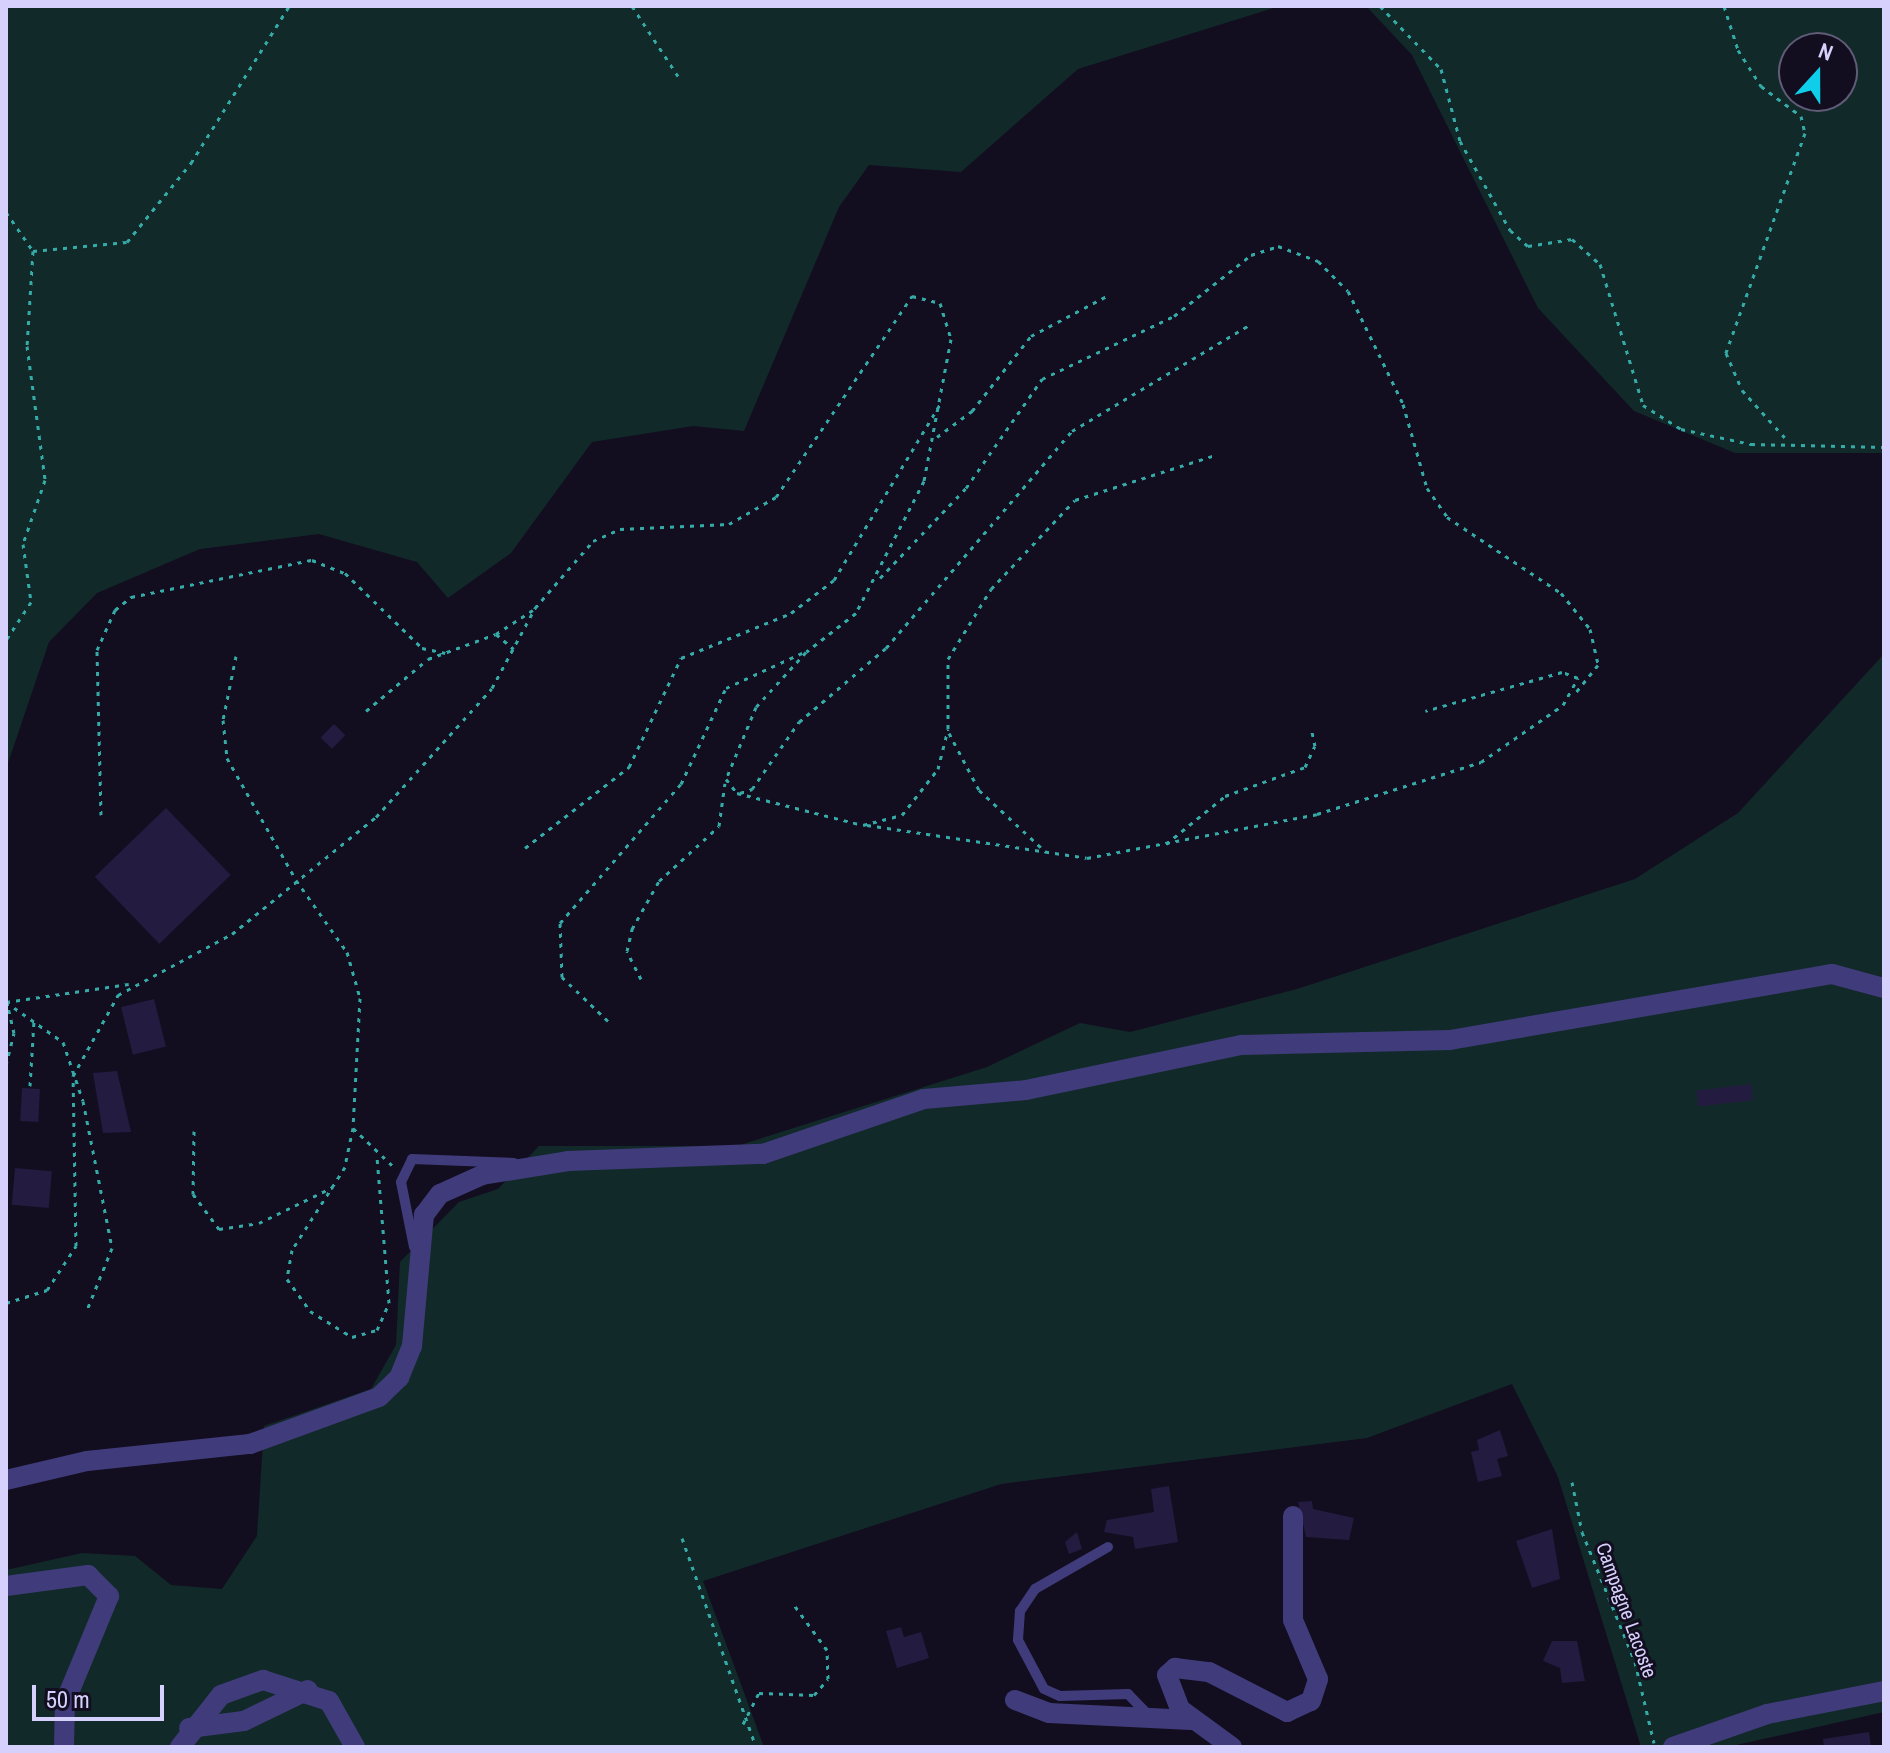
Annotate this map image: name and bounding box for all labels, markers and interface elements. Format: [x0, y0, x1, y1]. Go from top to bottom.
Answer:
north arrow [1778, 32, 1858, 112]
text: N [1814, 35, 1837, 68]
street label: Campagne Lacoste [1591, 1539, 1663, 1681]
scale bar [36, 1669, 168, 1719]
text: 50 m [46, 1683, 90, 1715]

